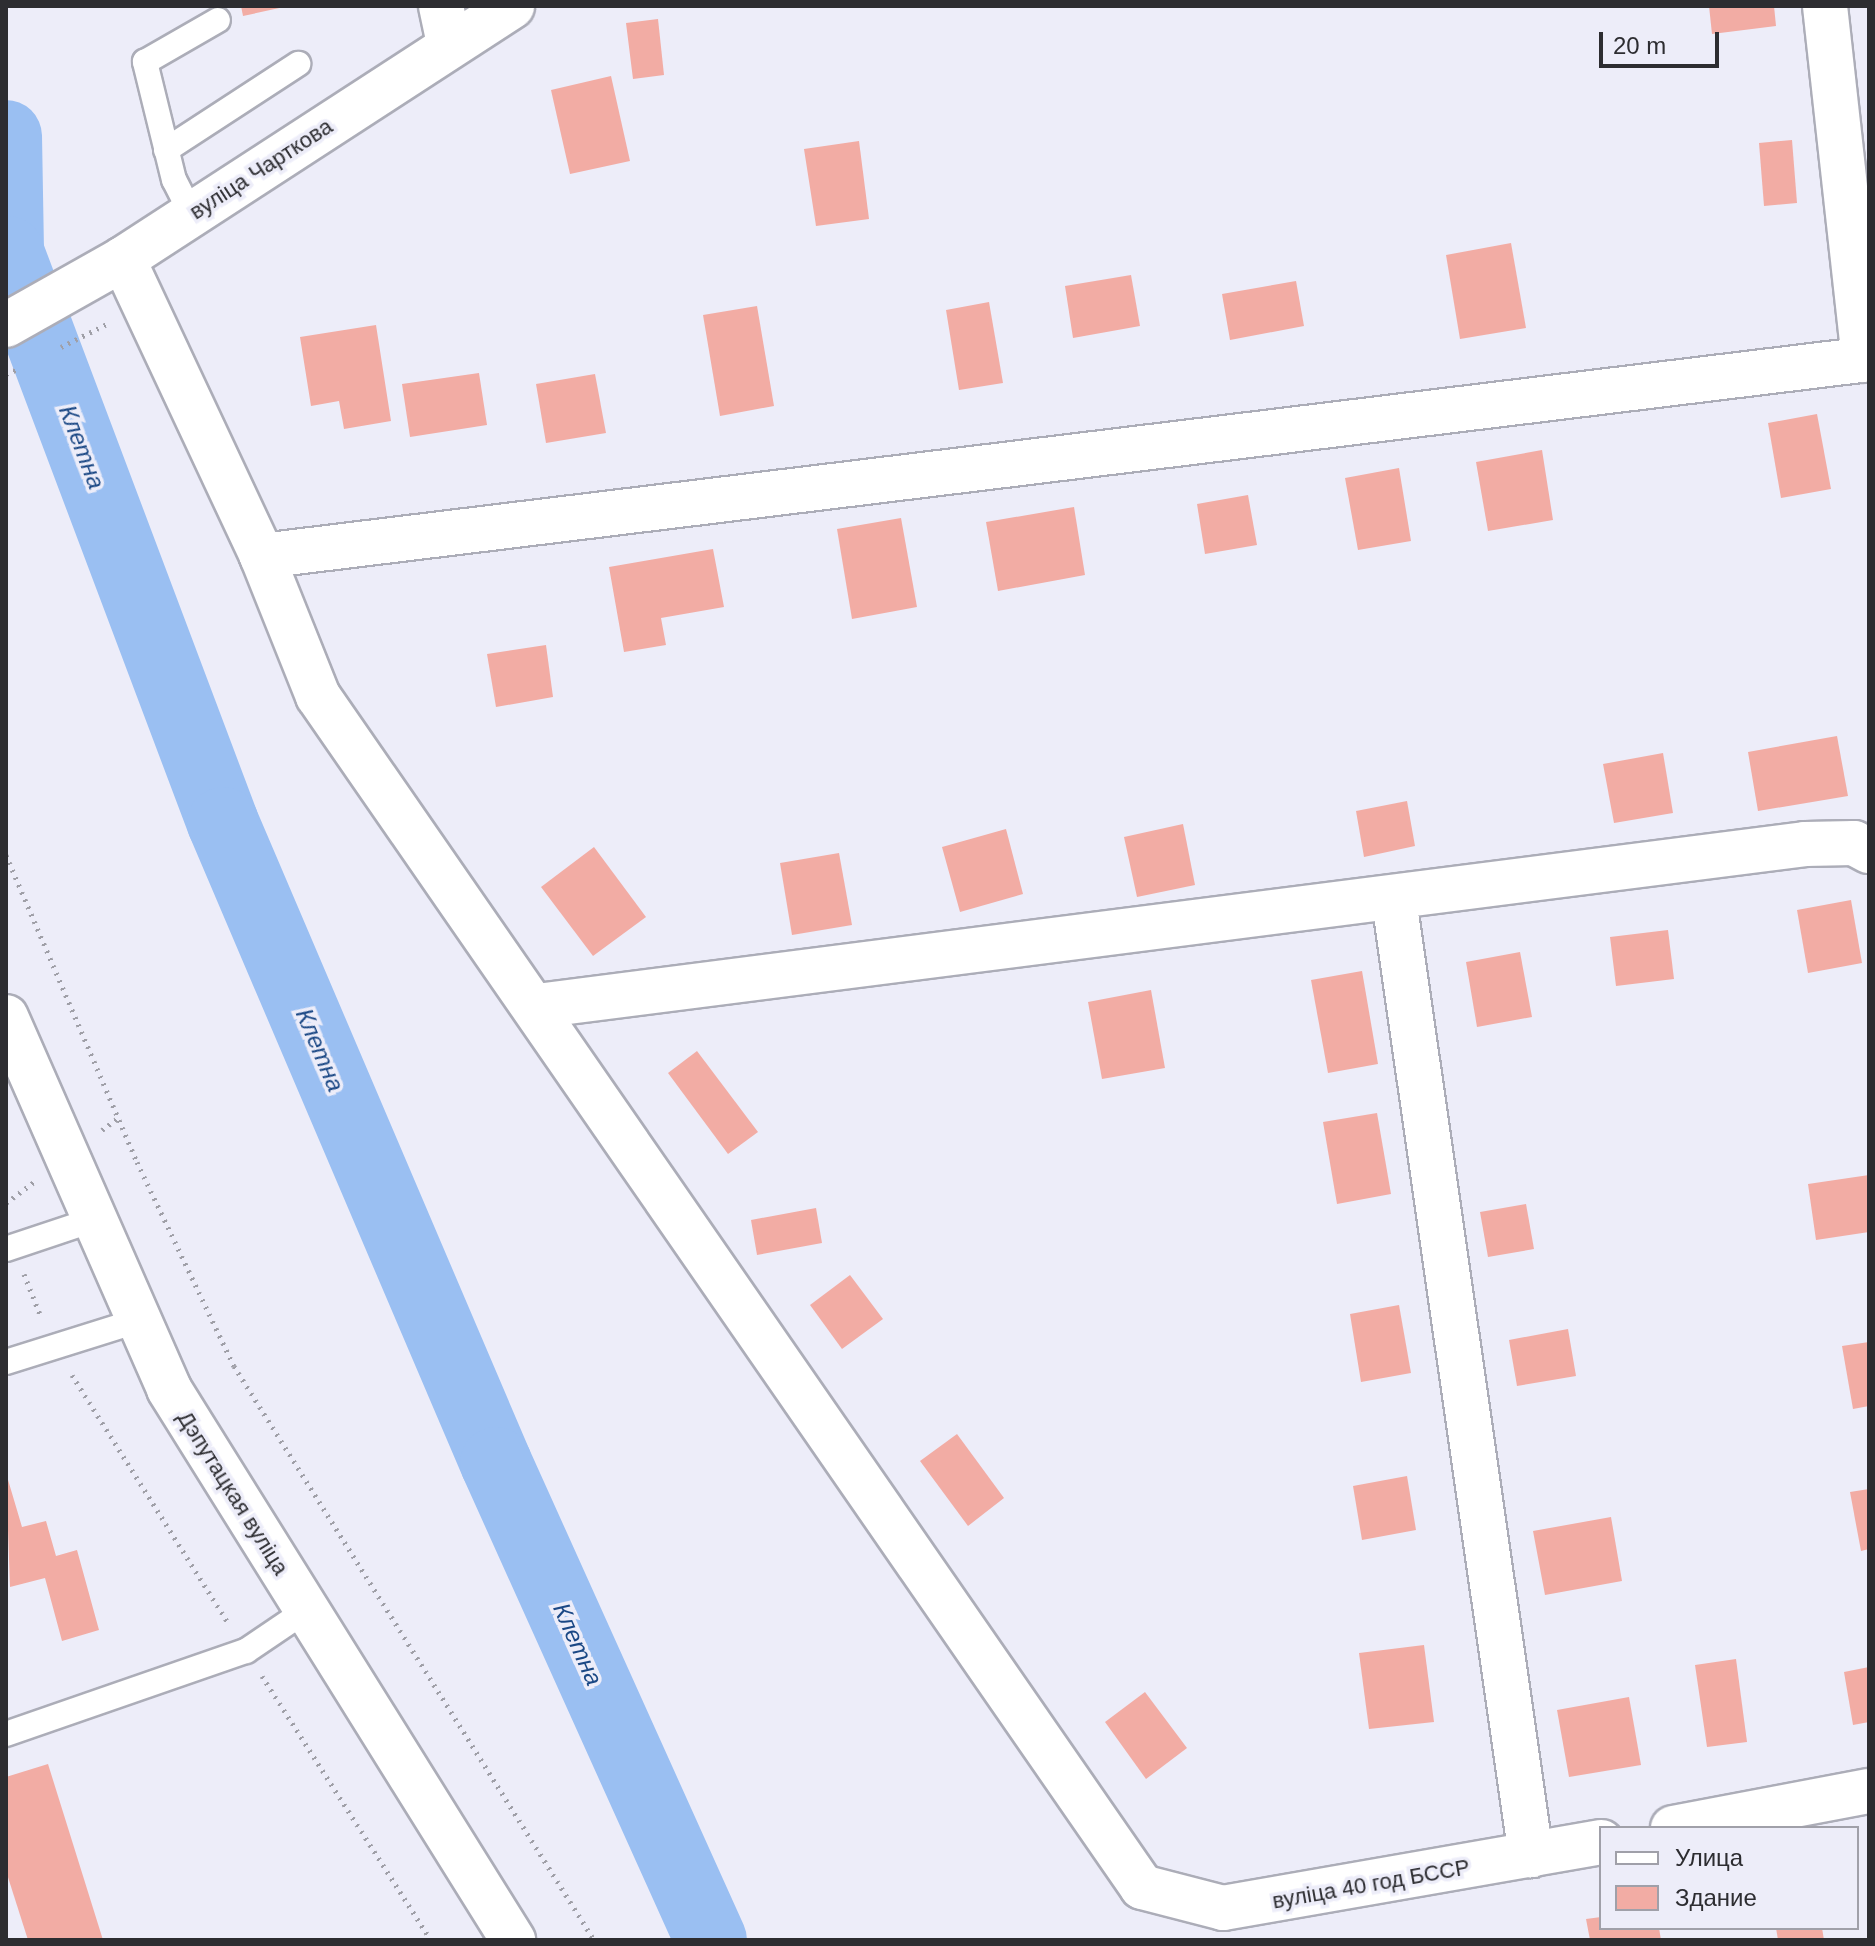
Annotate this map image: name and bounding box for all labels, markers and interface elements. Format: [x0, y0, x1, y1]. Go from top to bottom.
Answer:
scale bar [1603, 16, 1723, 66]
text: 20 m [1613, 32, 1666, 59]
street label: вуліца Чарткова [185, 113, 337, 225]
water label: Клетна [53, 401, 111, 493]
water label: Клетна [290, 1004, 350, 1096]
street label: Дэпутацкая вуліца [172, 1406, 294, 1580]
water label: Клетна [547, 1598, 609, 1690]
legend [1599, 1826, 1859, 1930]
text: Улица [1675, 1844, 1743, 1871]
street label: вуліца 40 год БССР [1270, 1854, 1472, 1914]
text: Здание [1675, 1884, 1757, 1911]

